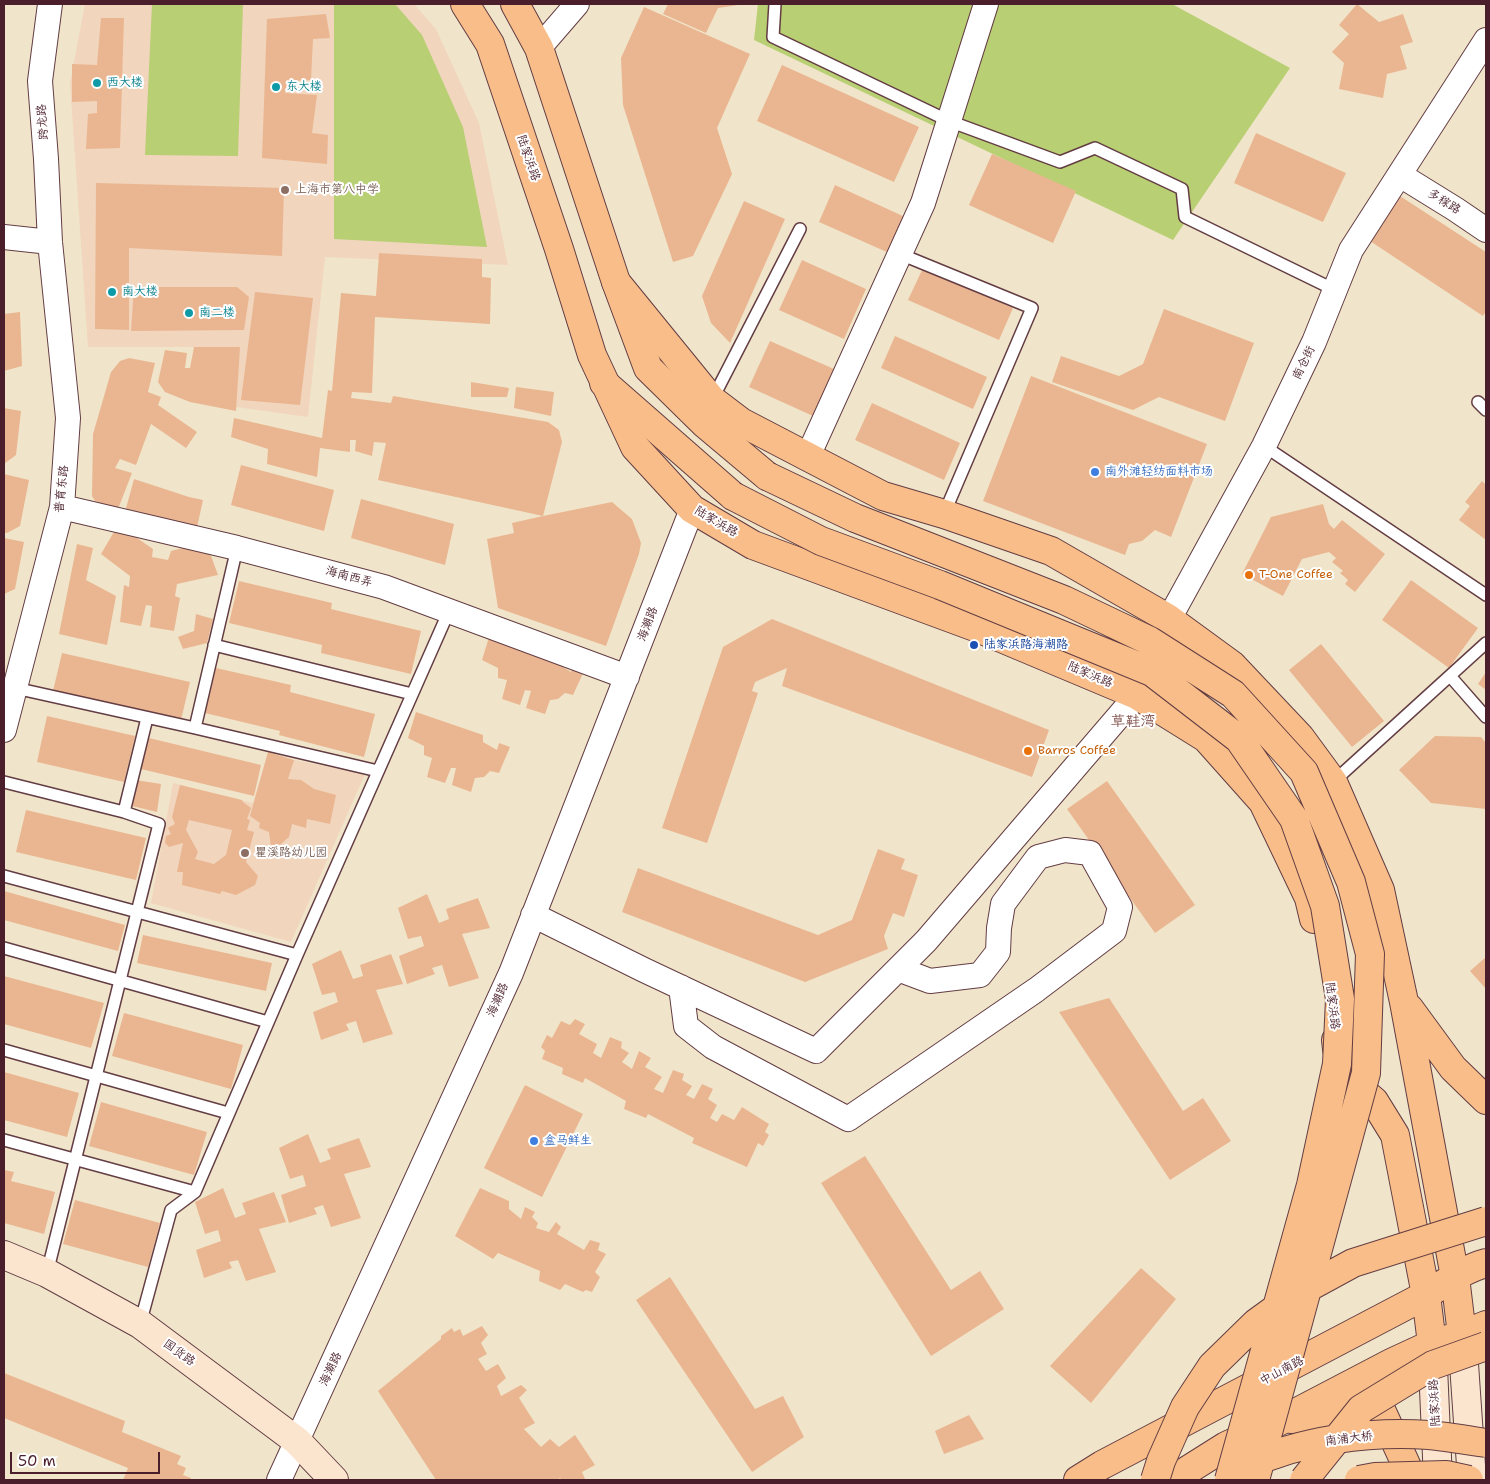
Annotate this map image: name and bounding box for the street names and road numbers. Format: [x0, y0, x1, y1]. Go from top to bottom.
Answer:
street label: 跨龙路 [35, 104, 51, 140]
street label: 陆家浜路 [513, 133, 543, 183]
street label: 多稼路 [1425, 186, 1463, 218]
street label: 南仓街 [1290, 344, 1318, 382]
street label: 普育东路 [52, 464, 72, 514]
street label: 陆家浜路 [692, 503, 740, 541]
street label: 海南西弄 [324, 564, 374, 590]
street label: 海潮路 [635, 605, 661, 643]
street label: 陆家浜路 [1065, 659, 1115, 691]
street label: 海潮路 [484, 981, 512, 1019]
street label: 陆家浜路 [1322, 981, 1342, 1031]
street label: 国货路 [160, 1337, 198, 1369]
street label: 海潮路 [317, 1350, 345, 1388]
street label: 中山南路 [1257, 1353, 1307, 1389]
street label: 陆家浜路 [1427, 1379, 1443, 1427]
street label: 南浦大桥 [1324, 1429, 1374, 1449]

